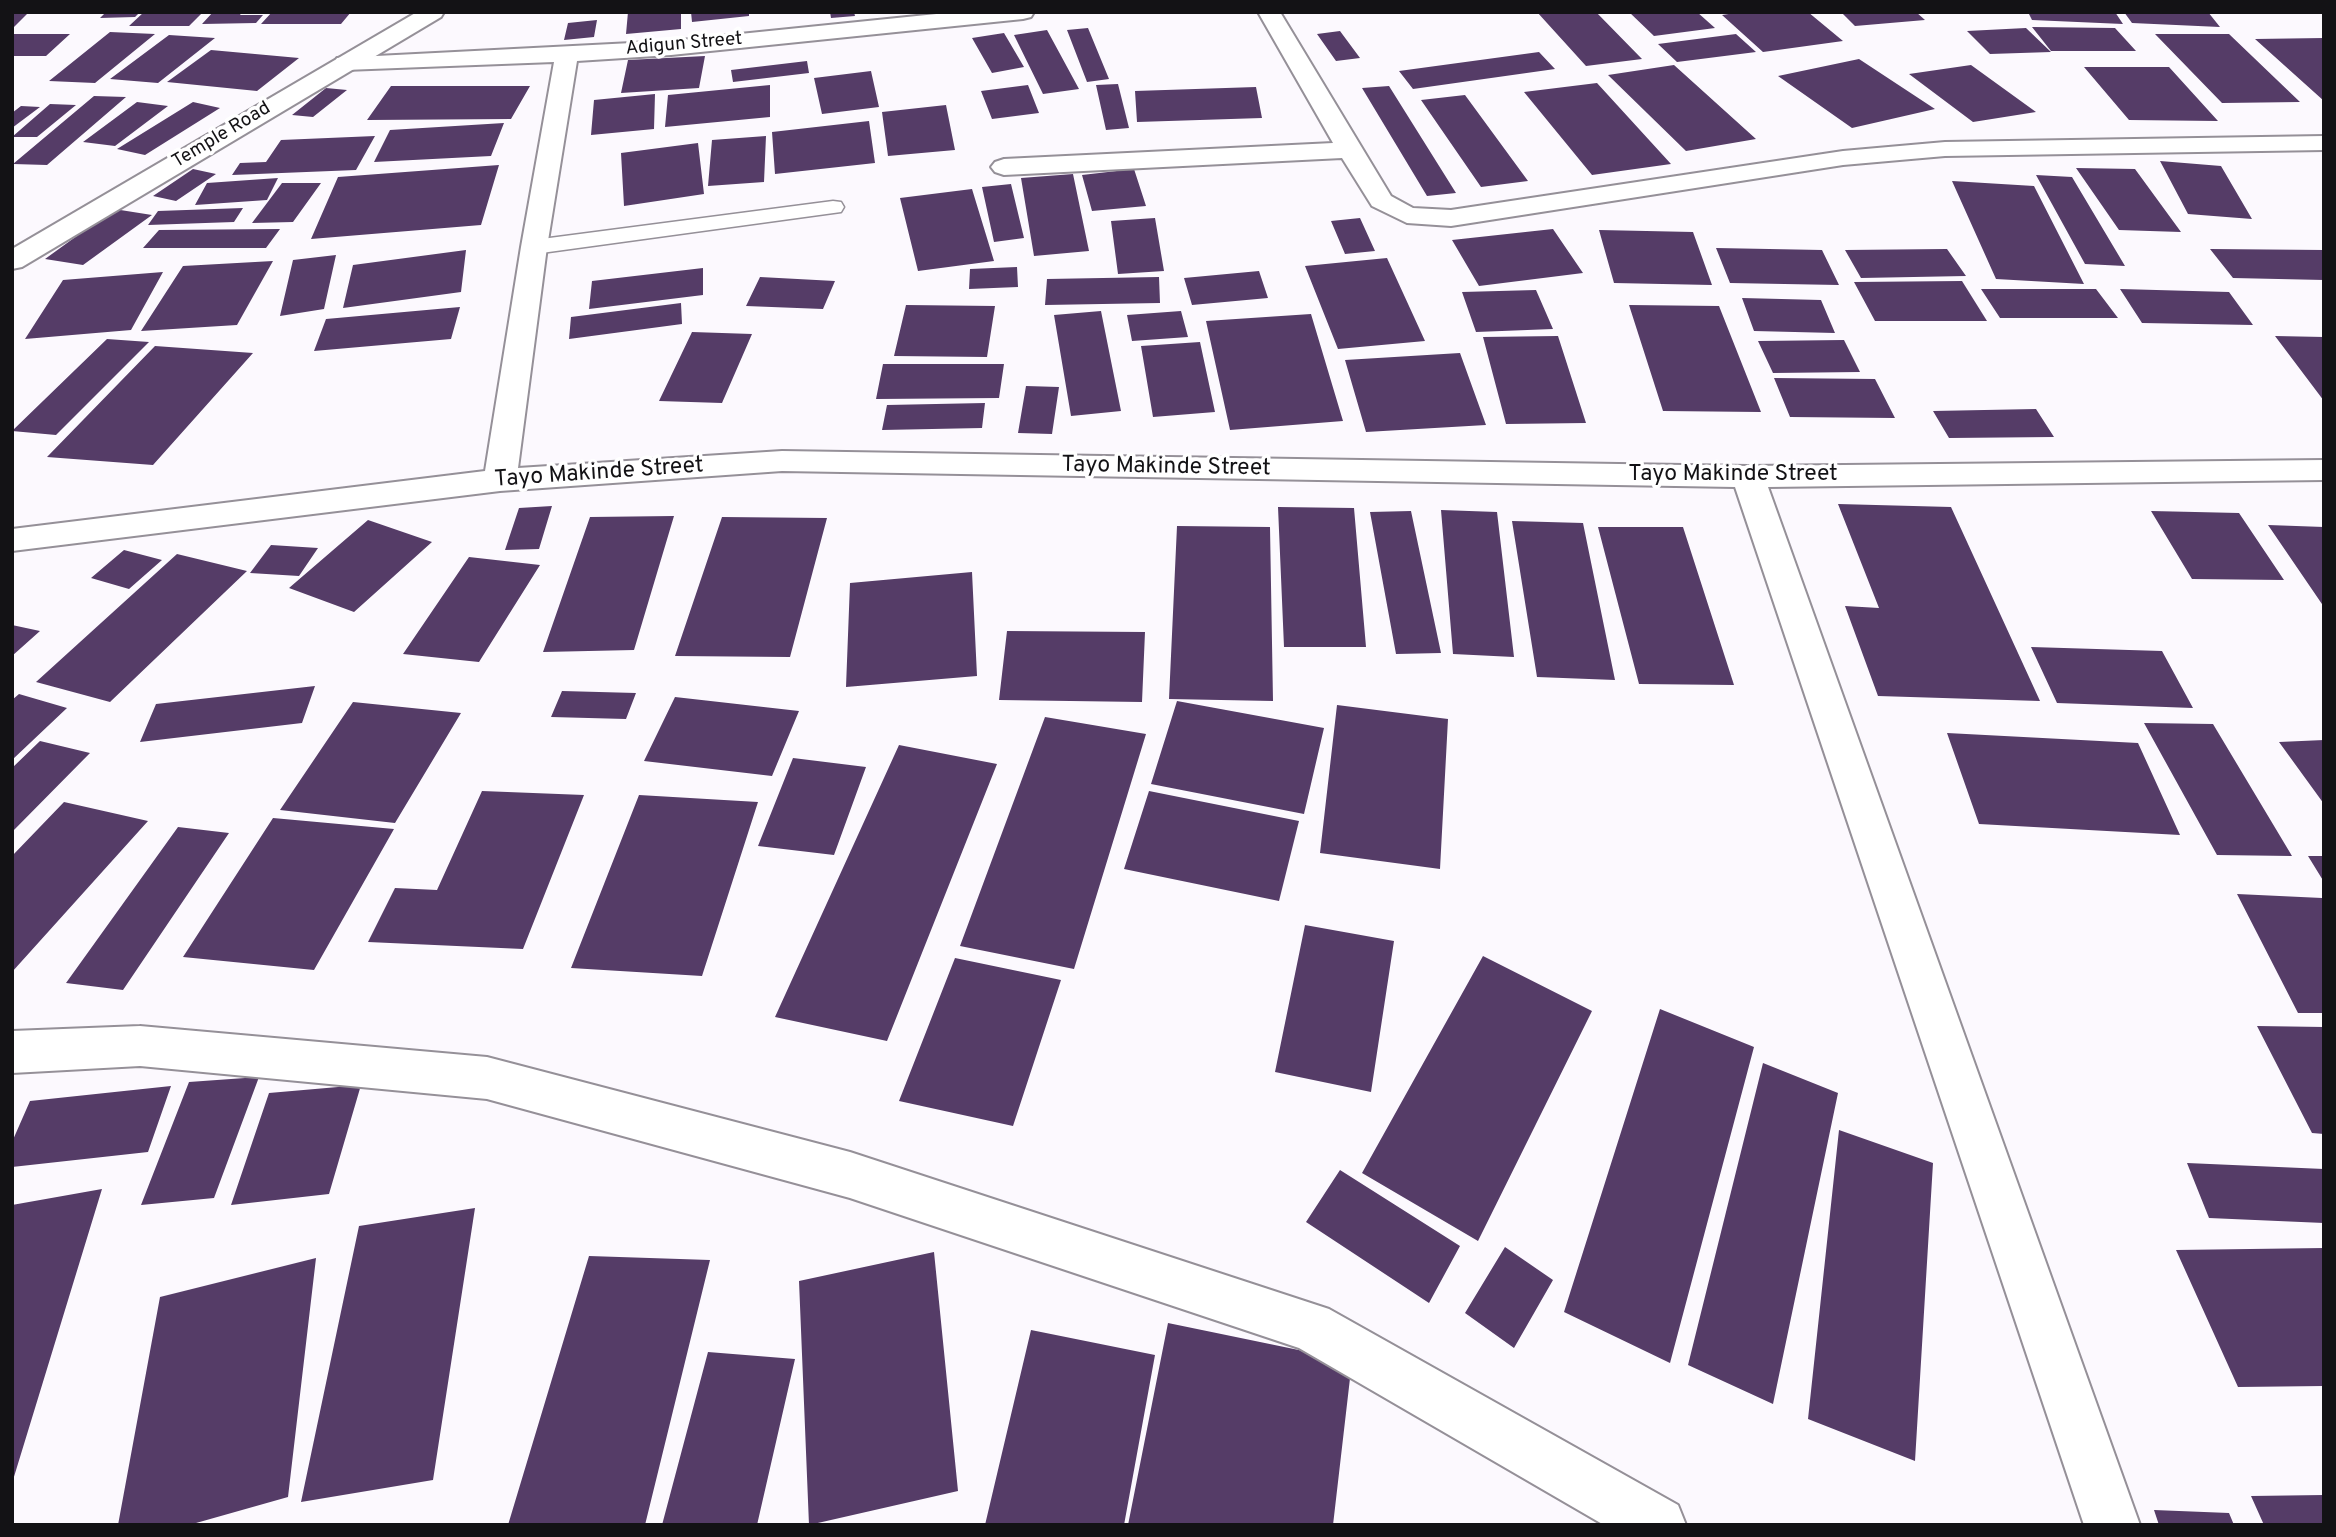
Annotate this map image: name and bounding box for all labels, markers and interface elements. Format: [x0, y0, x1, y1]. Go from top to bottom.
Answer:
street label: Adigun Street [625, 29, 743, 61]
street label: Temple Road [169, 98, 275, 174]
street label: Tayo Makinde Street [1061, 452, 1271, 484]
street label: Tayo Makinde Street [494, 453, 704, 495]
street label: Tayo Makinde Street [1628, 461, 1838, 489]

